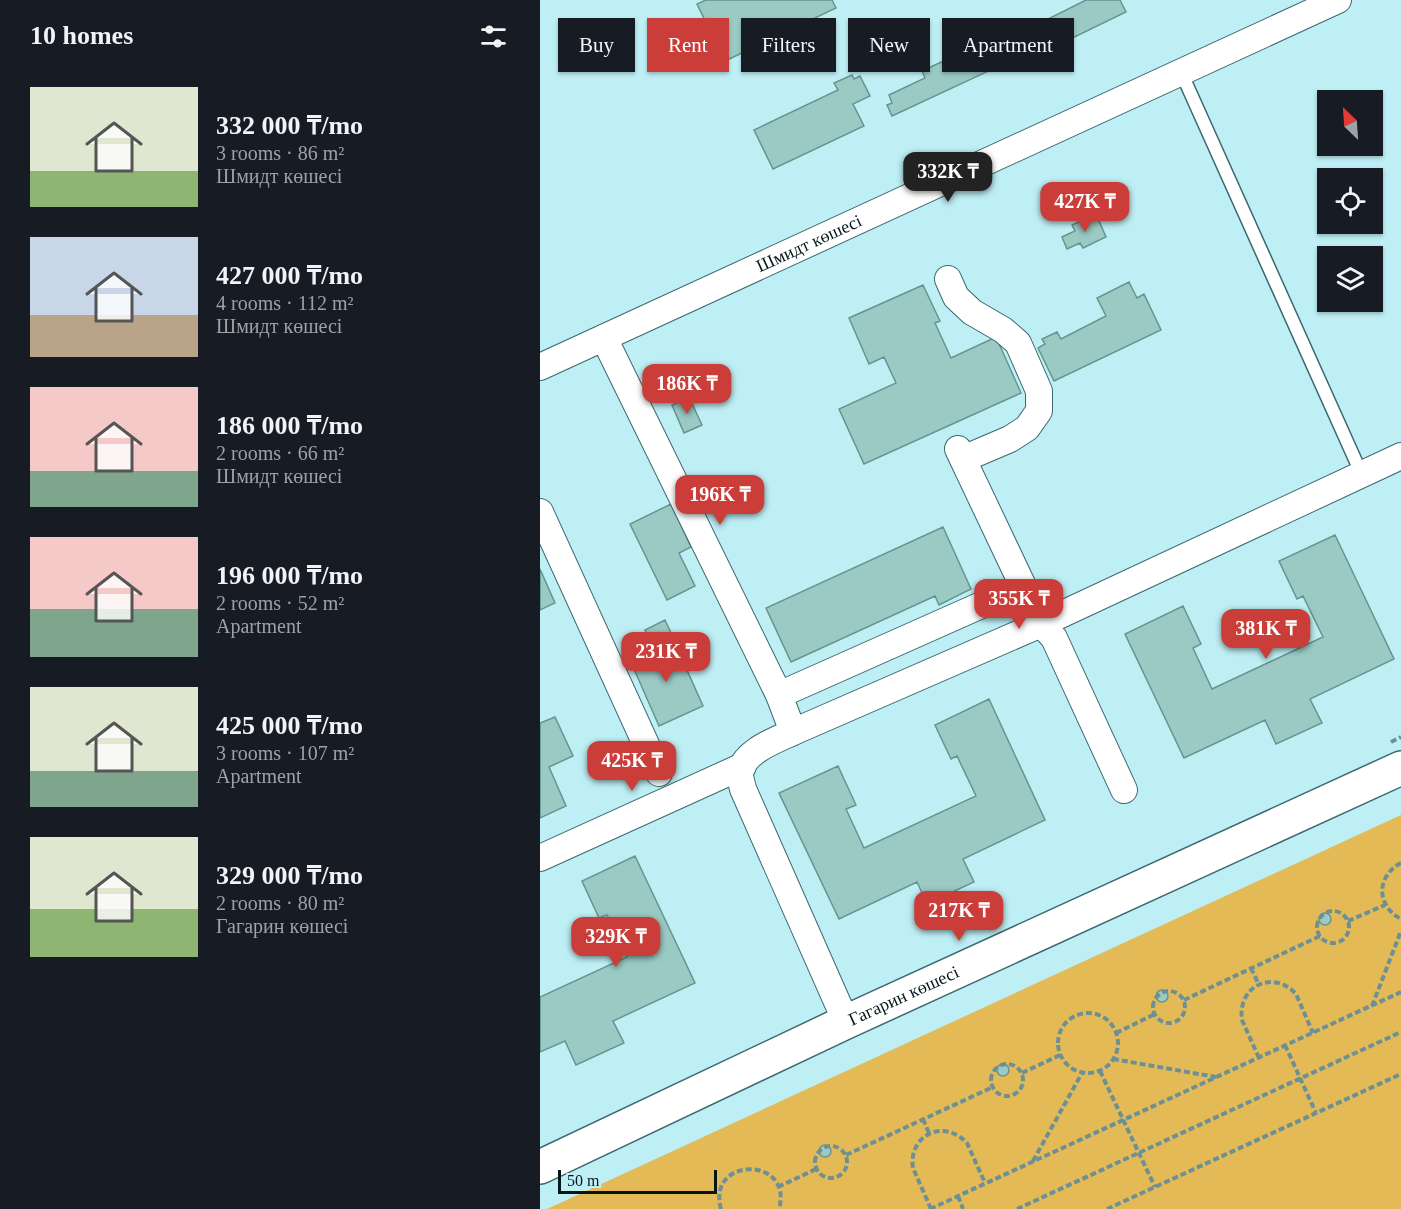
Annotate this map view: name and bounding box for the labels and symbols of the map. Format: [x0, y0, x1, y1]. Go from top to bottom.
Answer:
north arrow [1317, 90, 1383, 156]
pin: 332K ₸ [899, 152, 997, 203]
pin: 427K ₸ [1036, 182, 1134, 233]
street label: Шмидт көшесі [753, 210, 865, 276]
pin: 186K ₸ [638, 364, 736, 415]
pin: 196K ₸ [671, 475, 769, 526]
pin: 355K ₸ [970, 579, 1068, 630]
pin: 381K ₸ [1217, 609, 1315, 660]
pin: 231K ₸ [617, 632, 715, 683]
pin: 425K ₸ [583, 741, 681, 792]
pin: 217K ₸ [910, 891, 1008, 942]
pin: 329K ₸ [567, 917, 665, 968]
street label: Гагарин көшесі [845, 962, 962, 1030]
scale bar [558, 1167, 717, 1194]

